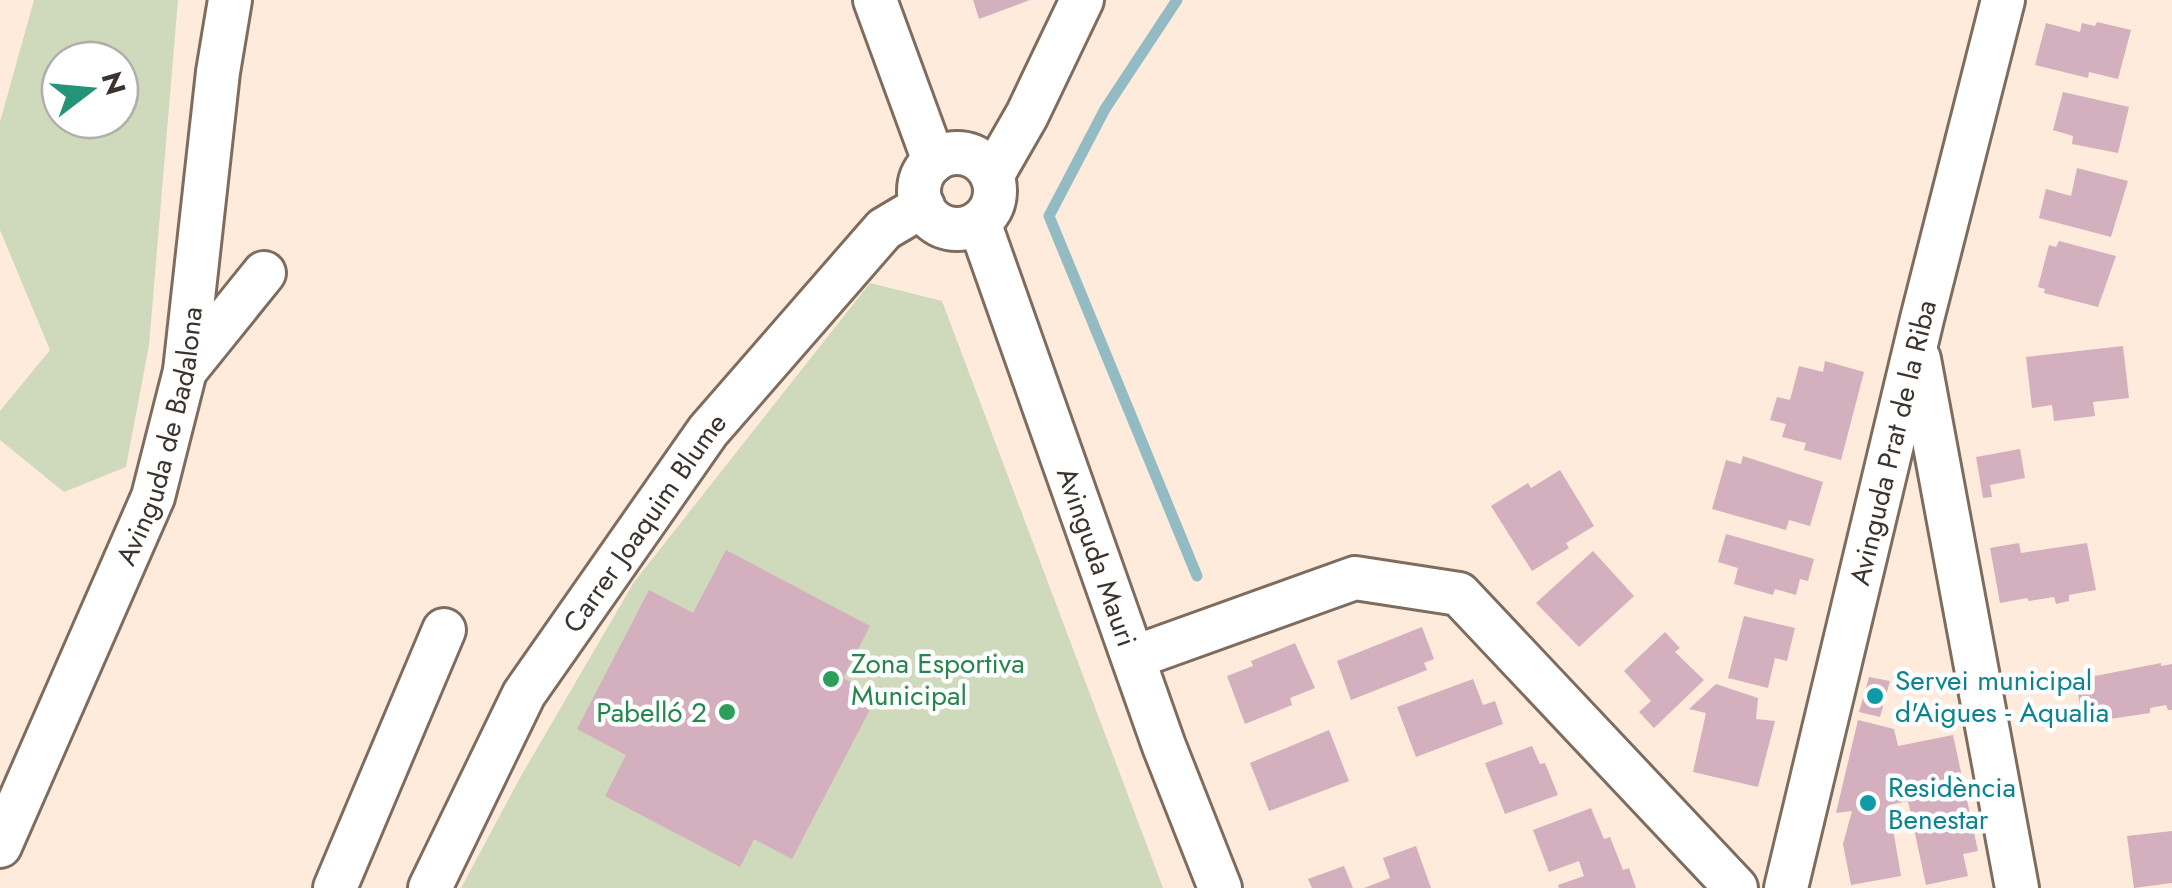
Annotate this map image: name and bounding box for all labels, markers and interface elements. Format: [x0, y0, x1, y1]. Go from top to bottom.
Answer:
north arrow [40, 40, 140, 140]
text: N [91, 67, 136, 100]
street label: Avinguda Prat de la Riba [1839, 295, 1947, 590]
street label: Avinguda de Badalona [106, 305, 213, 572]
street label: Carrer Joaquim Blume [553, 404, 736, 641]
street label: Avinguda Mauri [1046, 462, 1147, 652]
place label: Zona Esportiva Municipal [851, 643, 1025, 716]
place label: Servei municipal d'Aigues - Aqualia [1895, 660, 2109, 733]
marker: Zona Esportiva Municipal [820, 668, 842, 690]
marker: Servei municipal d'Aigues - Aqualia [1864, 685, 1886, 707]
place label: Pabelló 2 [596, 692, 707, 733]
marker: Pabelló 2 [716, 701, 738, 723]
place label: Residència Benestar [1888, 767, 2016, 840]
marker: Residència Benestar [1857, 792, 1879, 814]

